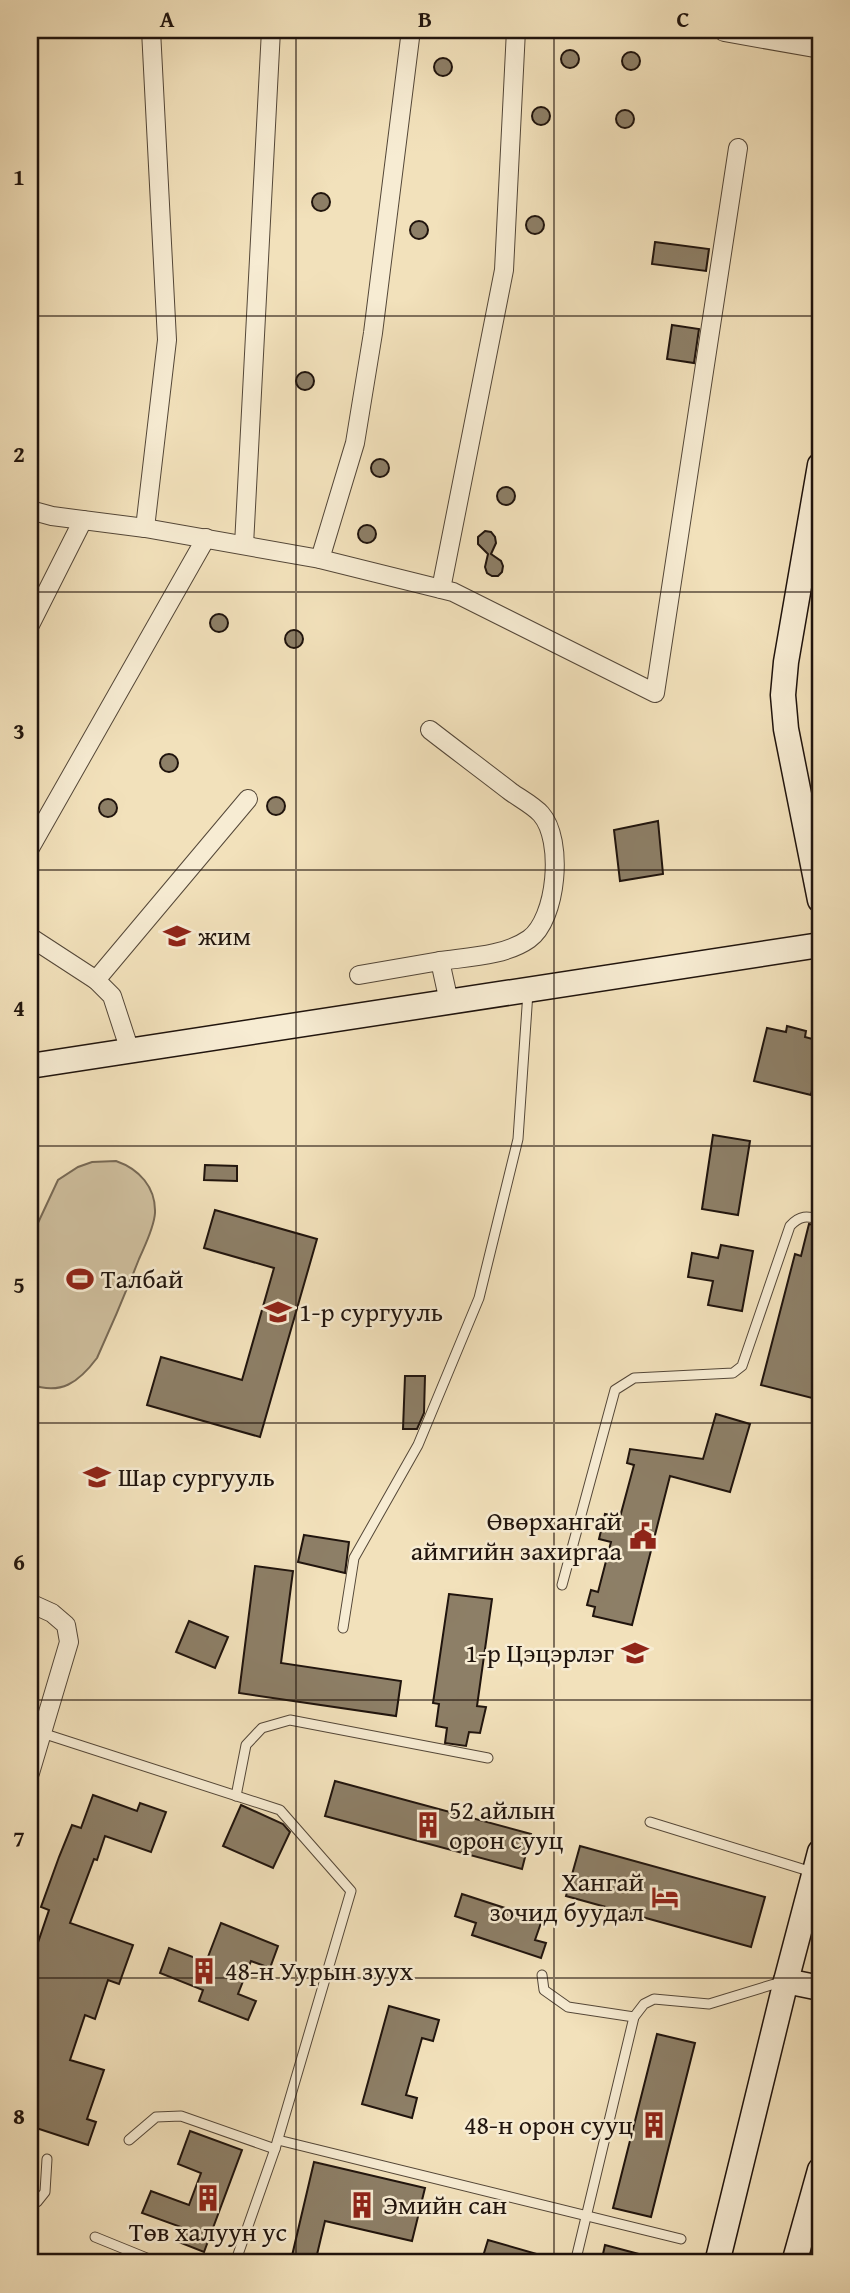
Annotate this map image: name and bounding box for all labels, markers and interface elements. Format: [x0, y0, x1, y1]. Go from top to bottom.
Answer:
text: A [160, 2, 175, 35]
text: B [418, 2, 432, 35]
text: C [676, 2, 690, 35]
text: 1 [13, 160, 25, 193]
text: 2 [13, 437, 25, 470]
text: 3 [13, 714, 25, 747]
place label: жим [198, 916, 251, 955]
school or university icon: жим [162, 921, 192, 951]
text: 4 [13, 991, 25, 1024]
place label: Талбай [101, 1259, 183, 1298]
sports icon: Талбай [65, 1264, 95, 1294]
text: 5 [13, 1268, 25, 1301]
place label: 1-р сургууль [299, 1292, 443, 1331]
school or university icon: 1-р сургууль [263, 1297, 293, 1327]
place label: Шар сургууль [118, 1457, 275, 1496]
school or university icon: Шар сургууль [82, 1462, 112, 1492]
place label: Өвөрхангай аймгийн захиргаа [411, 1501, 623, 1570]
public building icon: Өвөрхангай аймгийн захиргаа [628, 1521, 658, 1551]
text: 6 [13, 1545, 25, 1578]
place label: 1-р Цэцэрлэг [465, 1633, 614, 1672]
school or university icon: 1-р Цэцэрлэг [620, 1638, 650, 1668]
place label: 52 айлын орон сууц [449, 1790, 563, 1859]
building icon: 52 айлын орон сууц [413, 1810, 443, 1840]
text: 7 [13, 1822, 25, 1855]
place label: Хангай зочид буудал [490, 1862, 644, 1931]
hotel icon: Хангай зочид буудал [650, 1882, 680, 1912]
place label: 48-н Уурын зуух [225, 1951, 414, 1990]
building icon: 48-н Уурын зуух [189, 1956, 219, 1986]
text: 8 [13, 2099, 25, 2132]
place label: 48-н орон сууц [464, 2105, 633, 2144]
building icon: 48-н орон сууц [639, 2110, 669, 2140]
building icon: Төв халуун ус [193, 2183, 223, 2213]
place label: Эмийн сан [383, 2185, 507, 2224]
building icon: Эмийн сан [347, 2190, 377, 2220]
place label: Төв халуун ус [129, 2212, 287, 2251]

